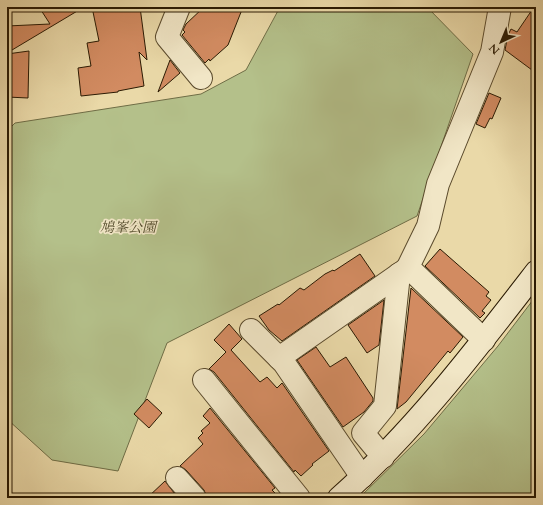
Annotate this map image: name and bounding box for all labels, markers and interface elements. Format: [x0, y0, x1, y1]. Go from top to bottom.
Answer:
north arrow [481, 22, 521, 62]
text: N [485, 40, 503, 58]
park label: 鳩峯公園 [100, 218, 158, 237]

